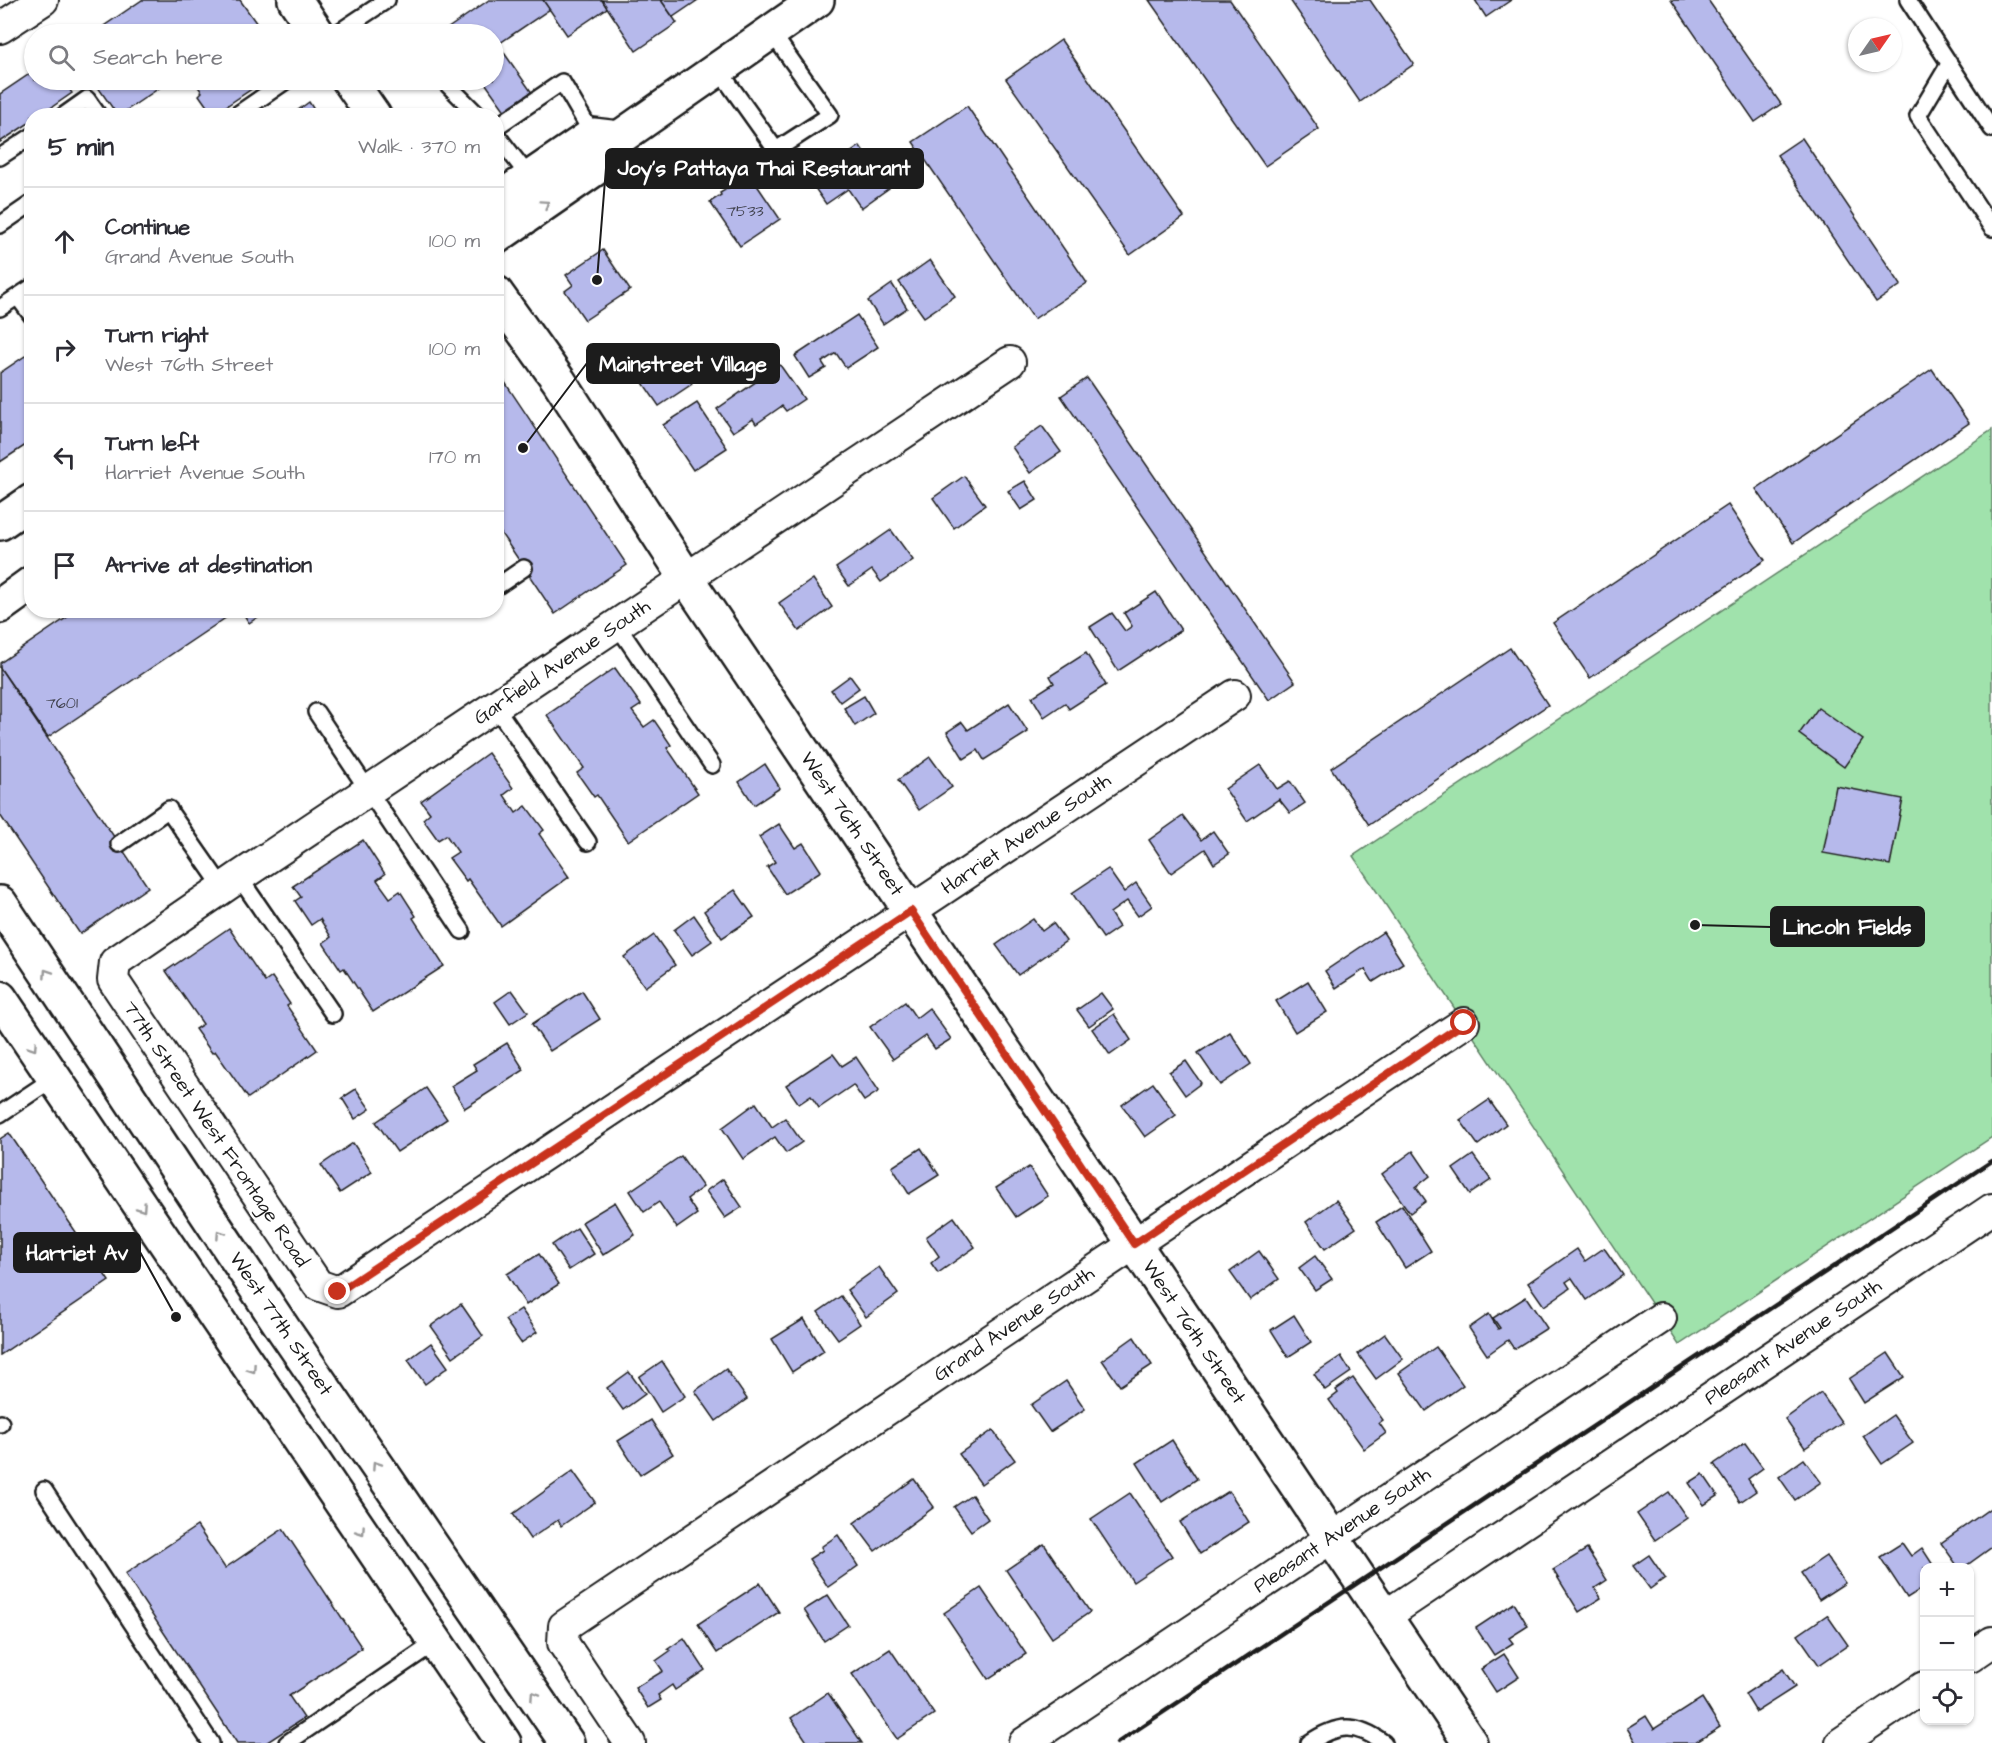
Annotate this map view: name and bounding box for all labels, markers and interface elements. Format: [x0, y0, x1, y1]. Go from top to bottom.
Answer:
north arrow [1848, 18, 1902, 72]
search box [24, 24, 504, 90]
icon: search [45, 41, 78, 74]
text: Search here [93, 42, 223, 73]
text: 5 min [48, 129, 114, 165]
text: Walk · 370 m [358, 133, 480, 161]
callout: Joy's Pattaya Thai Restaurant [606, 149, 923, 188]
text: Joy's Pattaya Thai Restaurant [617, 154, 911, 186]
one-way arrow [538, 200, 549, 211]
house number: 7533 [726, 200, 764, 222]
text: Continue [105, 212, 190, 243]
icon: ahead [48, 225, 81, 258]
text: 100 m [429, 227, 480, 255]
text: Grand Avenue South [105, 243, 294, 271]
text: Turn right [105, 320, 208, 351]
icon: right [48, 333, 81, 366]
text: 100 m [429, 335, 480, 363]
callout: Mainstreet Village [587, 344, 779, 383]
text: Mainstreet Village [599, 350, 768, 381]
text: West 76th Street [105, 351, 273, 379]
text: Turn left [105, 428, 199, 459]
icon: left [48, 441, 81, 474]
text: 170 m [429, 443, 480, 471]
text: Harriet Avenue South [105, 459, 305, 487]
icon: arrive [48, 549, 81, 582]
text: Arrive at destination [105, 550, 312, 581]
street label: Garfield Avenue South [468, 592, 656, 732]
house number: 7601 [46, 692, 78, 714]
street label: West 76th Street [793, 746, 911, 902]
street label: Harriet Avenue South [935, 767, 1117, 901]
callout: Lincoln Fields [1771, 907, 1924, 946]
text: Lincoln Fields [1782, 913, 1912, 942]
one-way arrow [42, 969, 54, 979]
street label: 77th Street West Frontage Road [115, 995, 316, 1273]
route start [1450, 1009, 1476, 1035]
one-way arrow [26, 1040, 37, 1051]
one-way arrow [135, 1201, 146, 1212]
one-way arrow [216, 1229, 227, 1240]
callout: Harriet Av [14, 1233, 140, 1272]
text: Harriet Av [26, 1239, 128, 1268]
street label: West 77th Street [222, 1246, 340, 1402]
street label: West 76th Street [1135, 1254, 1253, 1410]
street label: Grand Avenue South [928, 1260, 1100, 1388]
street label: Pleasant Avenue South [1699, 1272, 1887, 1412]
route end [324, 1278, 350, 1304]
one-way arrow [244, 1363, 255, 1374]
one-way arrow [372, 1460, 383, 1471]
street label: Pleasant Avenue South [1248, 1460, 1436, 1600]
one-way arrow [354, 1524, 365, 1535]
map controls [1920, 1563, 1974, 1725]
button: + [1920, 1563, 1974, 1617]
button: − [1920, 1617, 1974, 1671]
button: locate [1920, 1671, 1974, 1725]
one-way arrow [530, 1690, 541, 1701]

